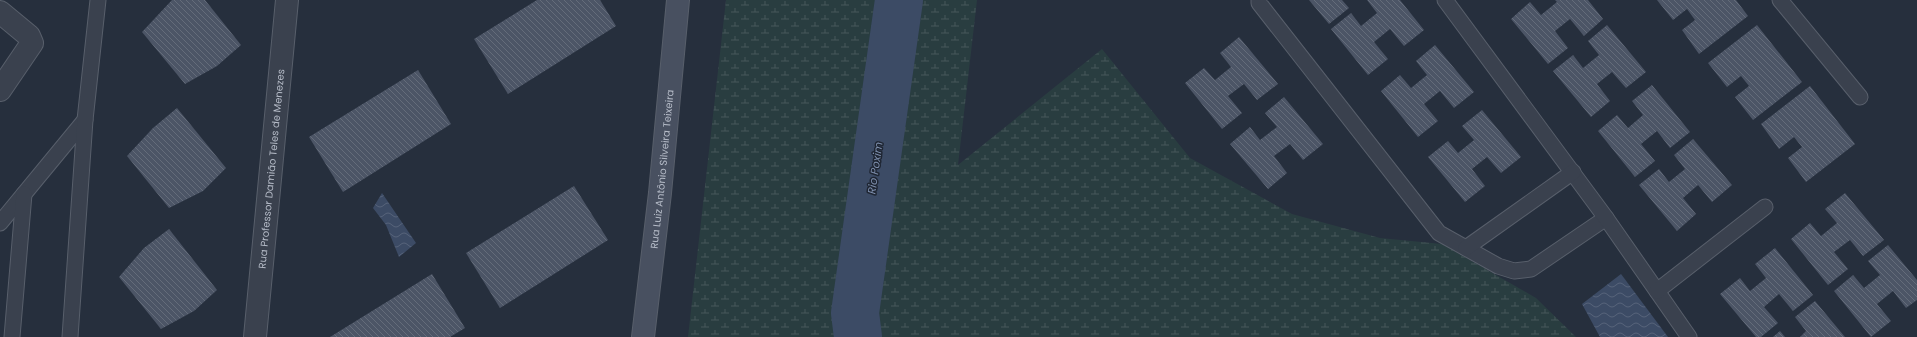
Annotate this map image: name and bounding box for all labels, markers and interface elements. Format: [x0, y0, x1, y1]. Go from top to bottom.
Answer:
street label: Rua Professor Damião Teles de Menezes [255, 68, 288, 269]
street label: Rua Luiz Antônio Silveira Teixeira [646, 89, 678, 249]
water label: Rio Poxim [863, 141, 887, 195]

